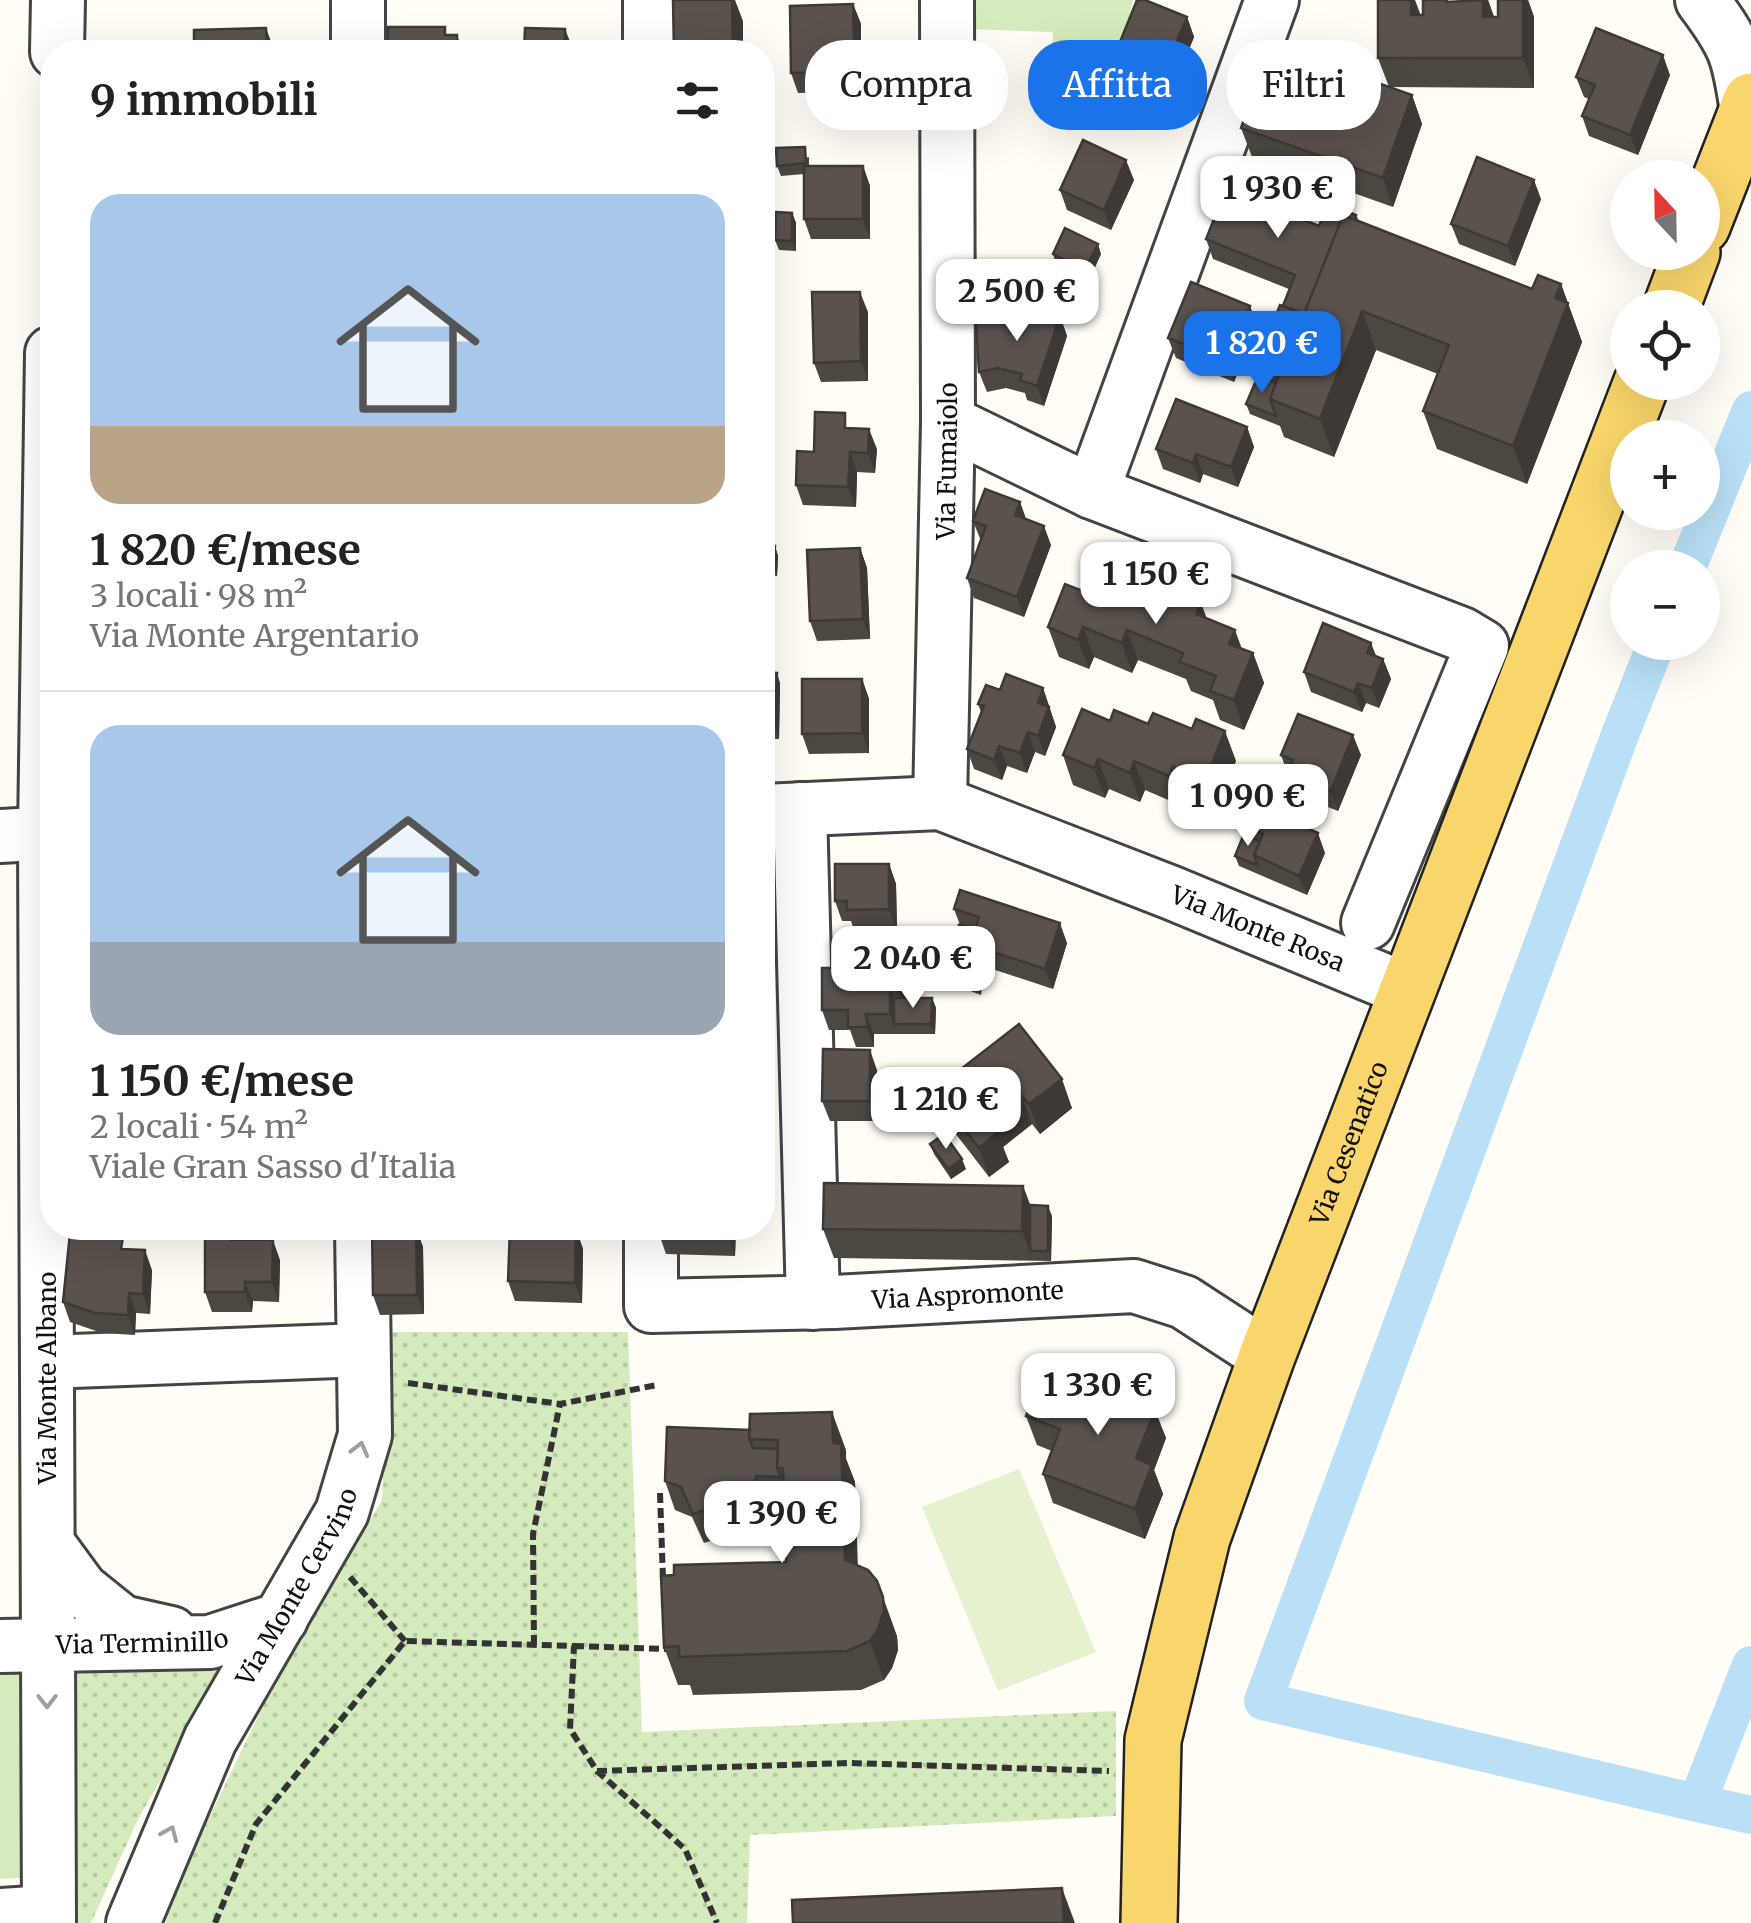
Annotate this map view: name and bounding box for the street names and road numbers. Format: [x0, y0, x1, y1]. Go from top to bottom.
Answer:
street label: Via Fumaiolo [930, 382, 964, 541]
street label: Via Monte Rosa [1165, 878, 1350, 979]
street label: Via Cesenatico [1302, 1057, 1395, 1231]
street label: Via Monte Albano [31, 1272, 63, 1485]
street label: Via Aspromonte [870, 1274, 1065, 1316]
street label: Via Monte Cervino [228, 1484, 364, 1692]
street label: Via Terminillo [54, 1621, 232, 1661]

